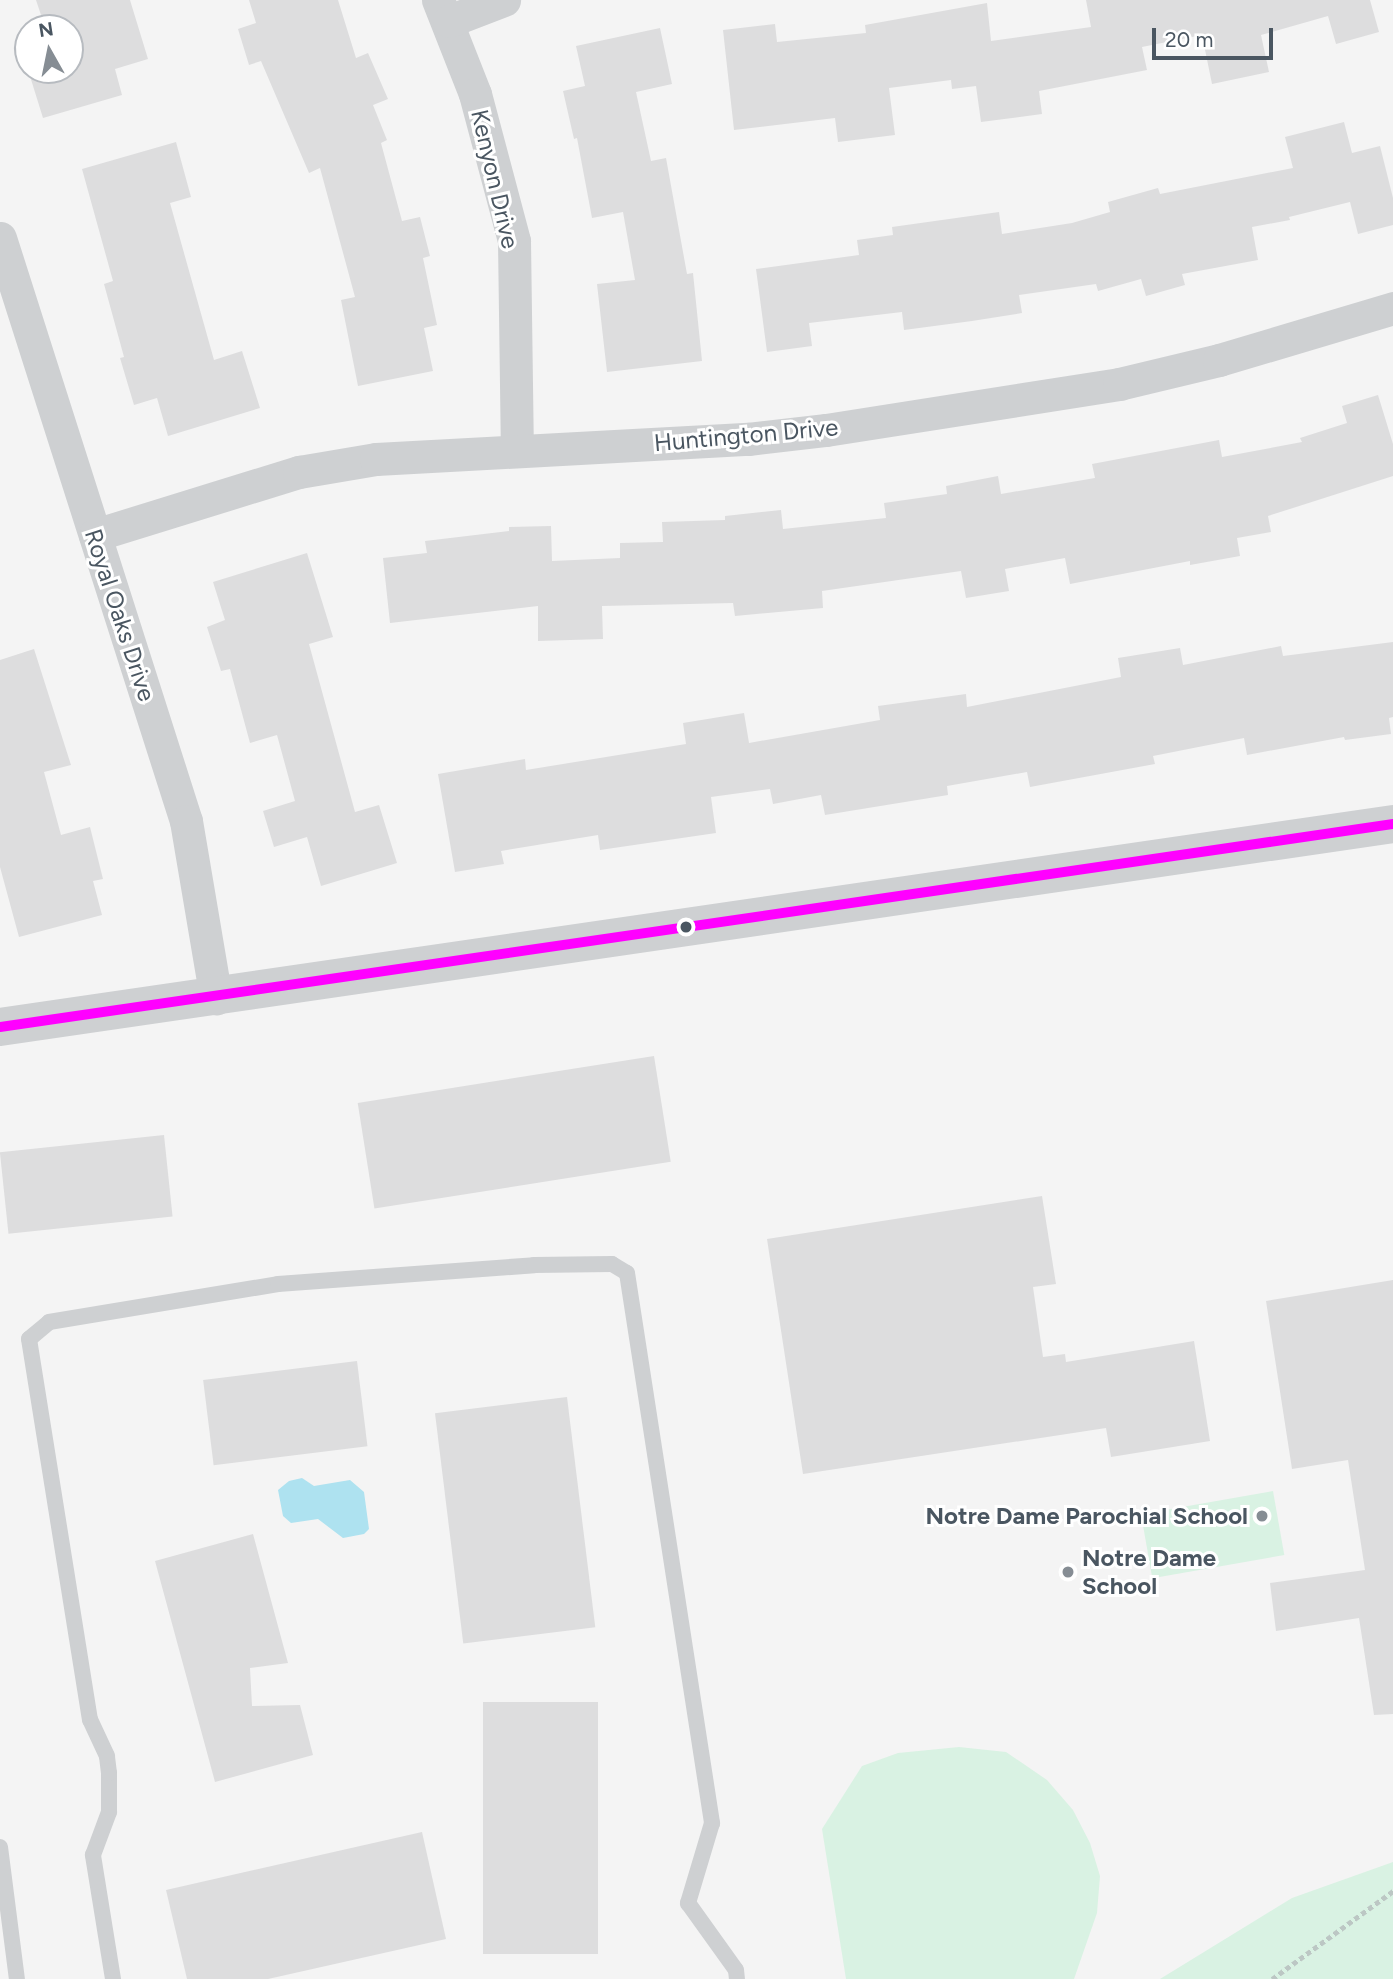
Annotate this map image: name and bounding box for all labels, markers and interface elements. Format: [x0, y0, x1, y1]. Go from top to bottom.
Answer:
north arrow [14, 14, 84, 84]
scale bar [1155, 14, 1276, 58]
text: N [37, 17, 55, 42]
text: 20 m [1165, 27, 1213, 52]
street label: Kenyon Drive [465, 107, 525, 251]
street label: Huntington Drive [653, 413, 839, 457]
street label: Royal Oaks Drive [79, 525, 161, 705]
unlabelled marker [679, 920, 693, 934]
place label: Notre Dame Parochial School [926, 1502, 1248, 1530]
marker: Notre Dame Parochial School [1254, 1508, 1270, 1524]
place label: Notre Dame School [1082, 1544, 1216, 1600]
marker: Notre Dame School [1060, 1564, 1076, 1580]

